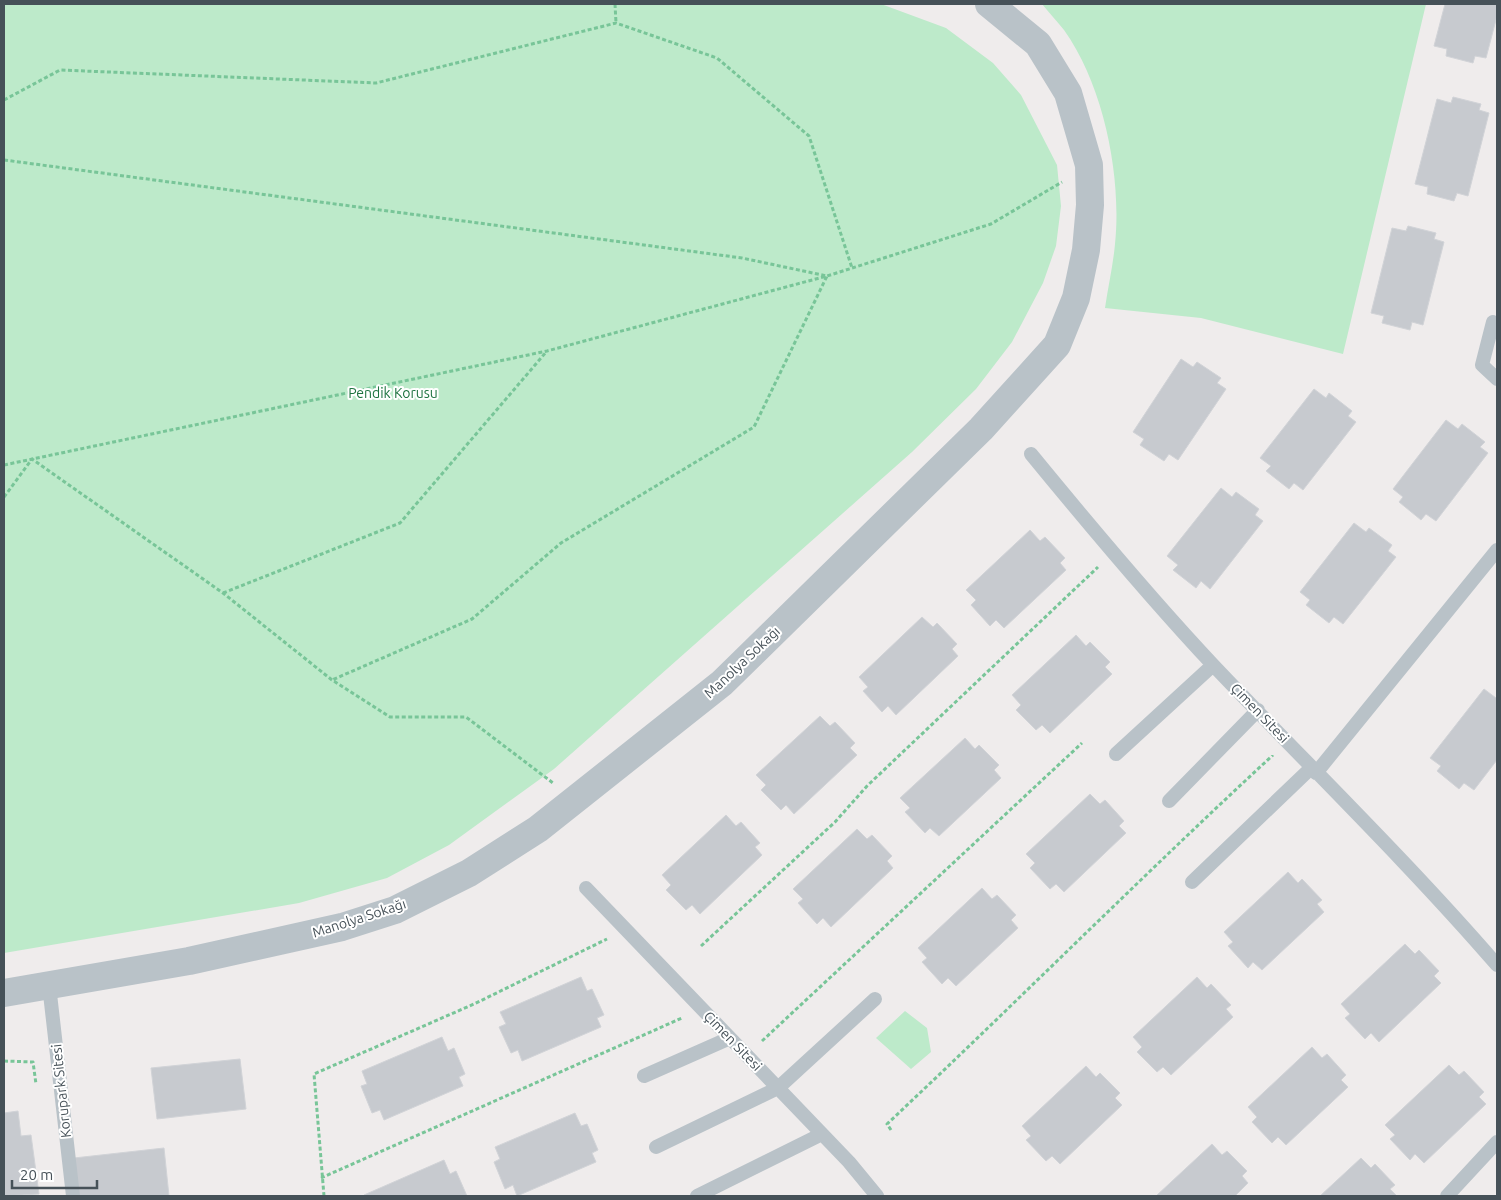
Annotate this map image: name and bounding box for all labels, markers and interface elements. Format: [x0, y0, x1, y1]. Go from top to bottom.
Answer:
park label: Pendik Korusu [348, 385, 438, 401]
street label: Manolya Sokağı [701, 623, 783, 701]
street label: Çimen Sitesi [1228, 680, 1292, 746]
street label: Manolya Sokağı [310, 895, 408, 941]
street label: Çimen Sitesi [701, 1008, 765, 1074]
street label: Korupark Sitesi [48, 1043, 74, 1139]
scale bar [12, 1158, 98, 1190]
text: 20 m [20, 1166, 53, 1183]

